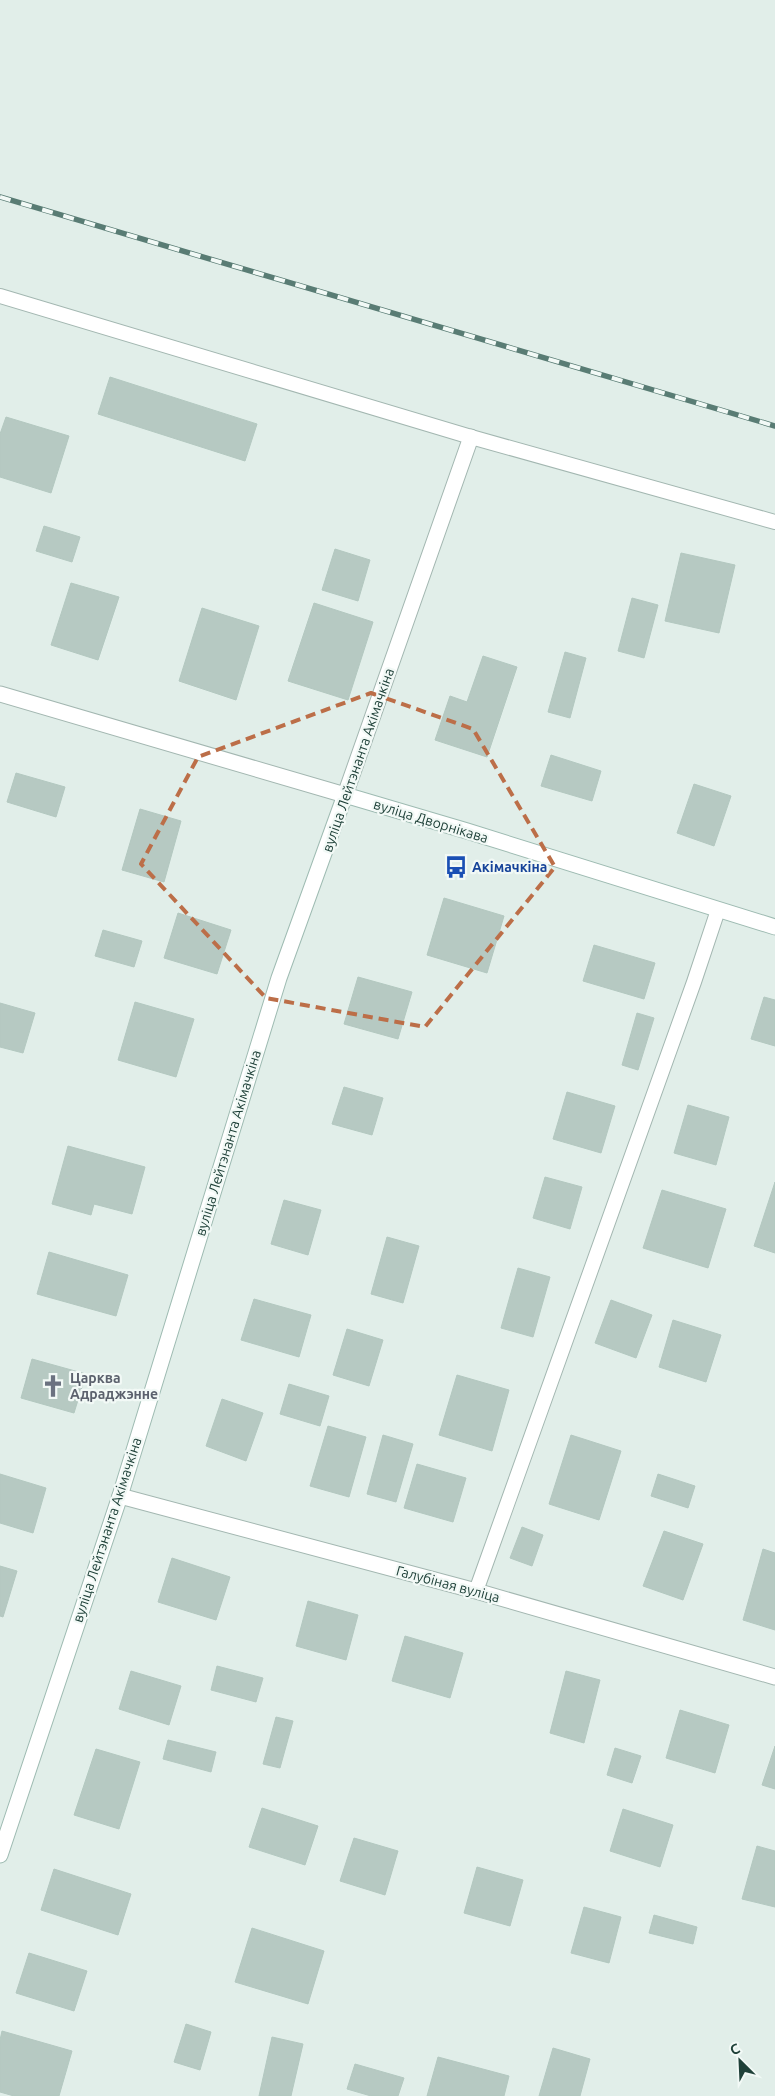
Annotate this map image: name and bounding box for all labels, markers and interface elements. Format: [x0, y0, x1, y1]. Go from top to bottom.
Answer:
street label: вуліца Лейтэнанта Акімачкіна [319, 666, 397, 854]
street label: вуліца Дворнікава [372, 796, 490, 846]
bus stop icon: Акімачкіна [443, 854, 469, 880]
place label: Акімачкіна [472, 859, 547, 875]
street label: вуліца Лейтэнанта Акімачкіна [192, 1048, 264, 1238]
place label: Царква Адраджэнне [70, 1370, 158, 1402]
church icon: Царква Адраджэнне [40, 1373, 66, 1399]
street label: вуліца Лейтэнанта Акімачкіна [69, 1435, 145, 1625]
street label: Галубіная вуліца [394, 1562, 502, 1606]
north arrow [715, 2036, 765, 2086]
text: С [727, 2040, 742, 2058]

